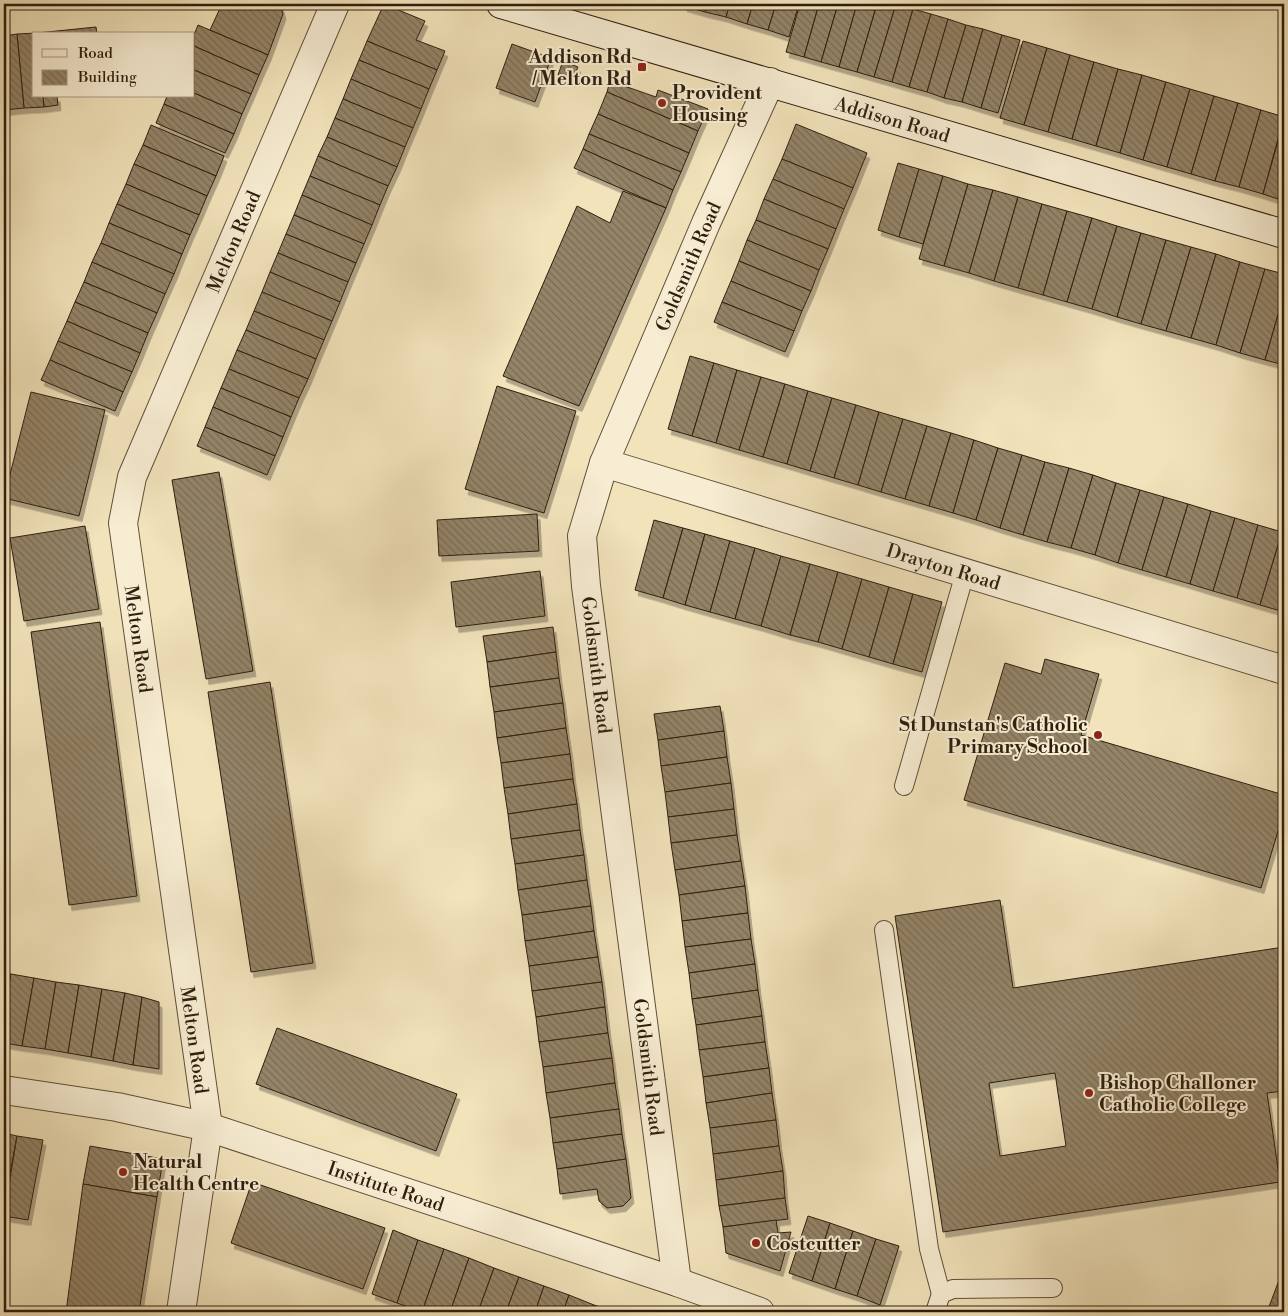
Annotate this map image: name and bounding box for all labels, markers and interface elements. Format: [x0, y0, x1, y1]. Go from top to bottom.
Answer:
legend [32, 32, 195, 98]
text: Road [78, 44, 113, 63]
place label: Addison Rd / Melton Rd [528, 45, 632, 91]
marker: Addison Rd / Melton Rd [636, 61, 648, 73]
text: Building [77, 68, 137, 87]
place label: Provident Housing [672, 81, 762, 127]
street label: Addison Road [831, 91, 953, 148]
marker: Provident Housing [656, 97, 668, 109]
street label: Melton Road [202, 187, 266, 297]
street label: Goldsmith Road [650, 198, 727, 335]
street label: Drayton Road [883, 539, 1004, 596]
street label: Melton Road [119, 584, 157, 695]
street label: Goldsmith Road [576, 595, 616, 735]
place label: St Dunstan's Catholic Primary School [899, 713, 1088, 759]
marker: St Dunstan's Catholic Primary School [1092, 729, 1104, 741]
street label: Melton Road [175, 985, 213, 1096]
street label: Goldsmith Road [628, 997, 668, 1137]
place label: Bishop Challoner Catholic College [1099, 1071, 1257, 1117]
marker: Bishop Challoner Catholic College [1083, 1087, 1095, 1099]
place label: Natural Health Centre [133, 1150, 259, 1196]
street label: Institute Road [324, 1156, 447, 1217]
marker: Natural Health Centre [117, 1166, 129, 1178]
place label: Costcutter [766, 1232, 861, 1256]
marker: Costcutter [750, 1237, 762, 1249]

